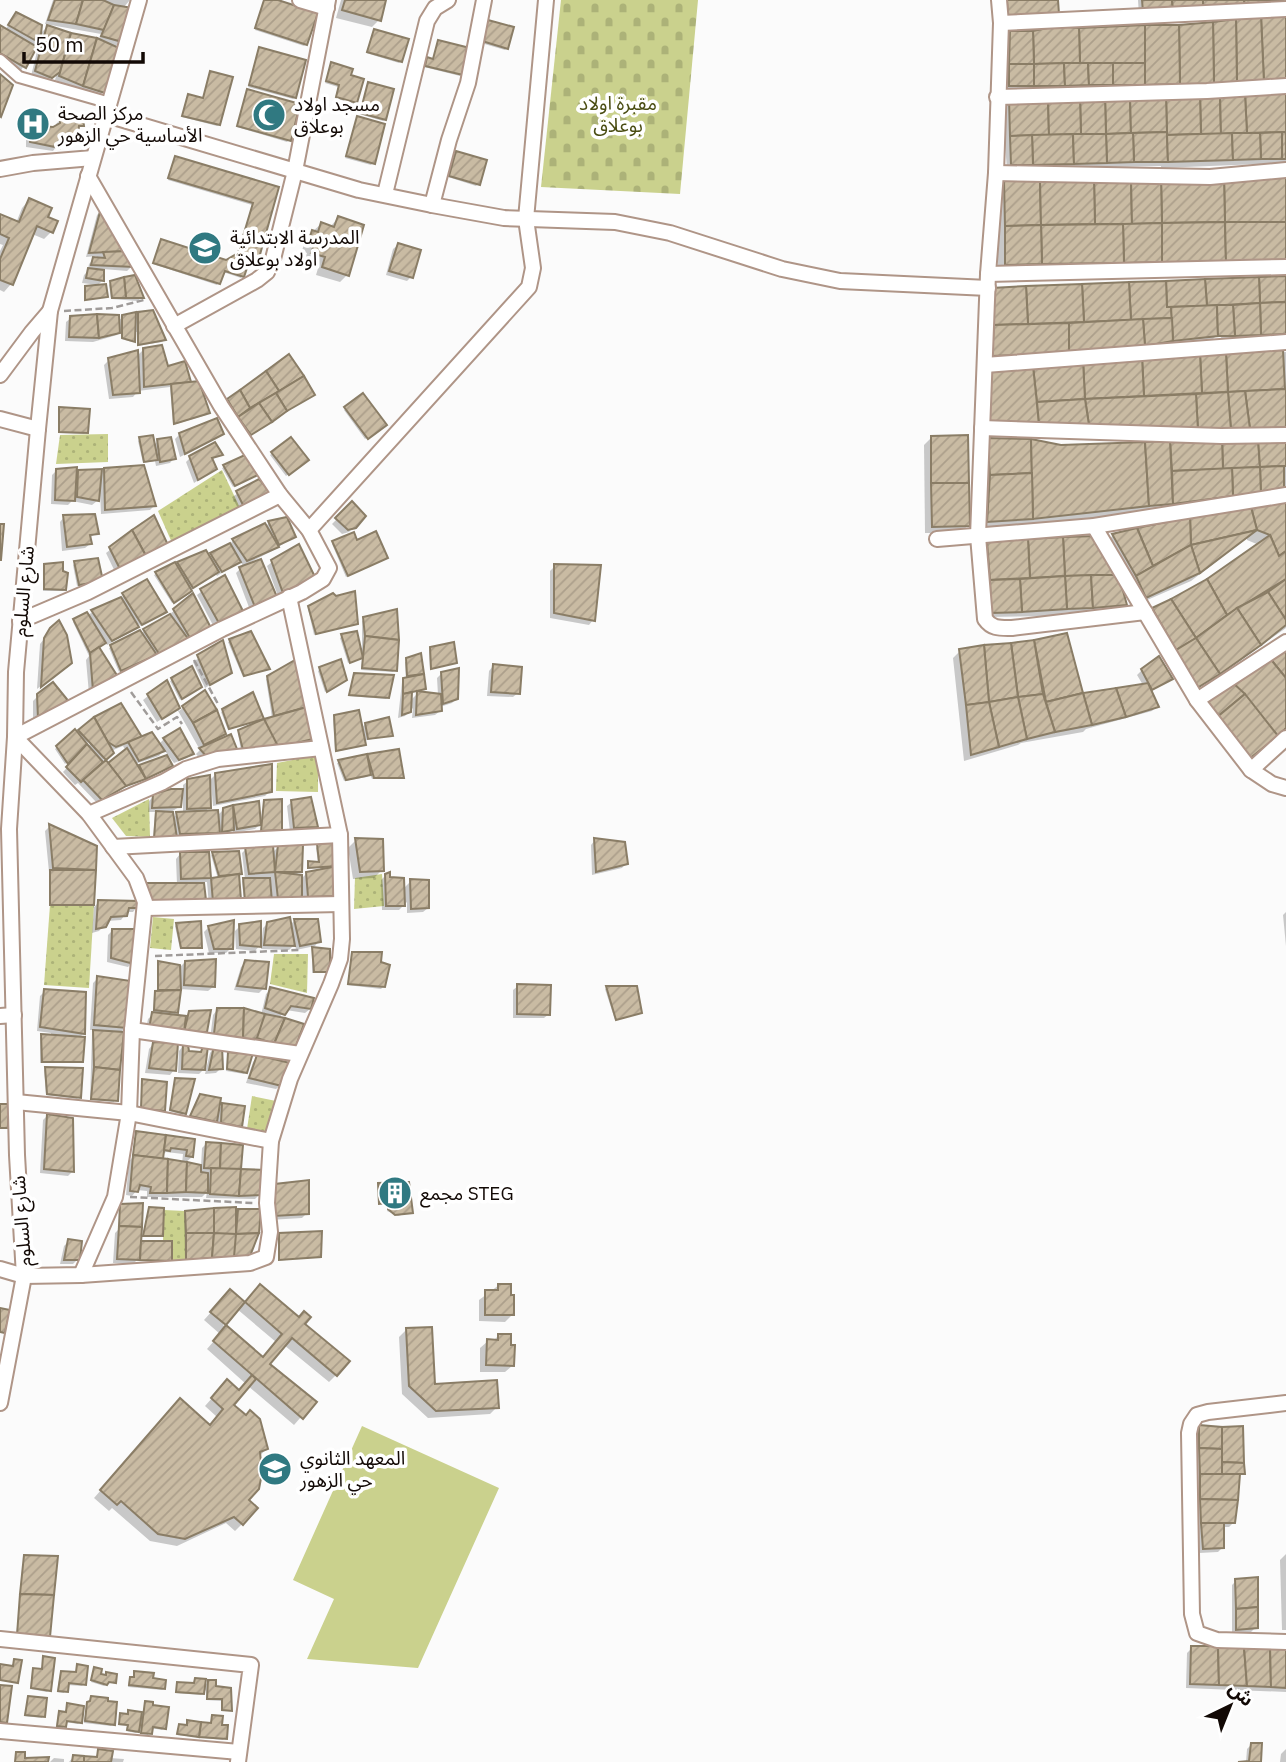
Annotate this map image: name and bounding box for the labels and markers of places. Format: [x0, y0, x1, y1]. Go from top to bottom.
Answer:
place label: مسجد اولاد بوعلاق [294, 92, 380, 138]
mosque icon: مسجد اولاد بوعلاق [250, 96, 288, 134]
place label: مركز الصحة الأساسية حي الزهور [57, 101, 202, 150]
hospital icon: مركز الصحة الأساسية حي الزهور [14, 105, 52, 143]
place label: المدرسة الابتدائية اولاد بوعلاق [230, 225, 359, 271]
school or university icon: المدرسة الابتدائية اولاد بوعلاق [186, 229, 224, 267]
building icon: مجمع STEG [376, 1174, 414, 1212]
place label: مجمع STEG [420, 1181, 514, 1208]
place label: المعهد الثانوي حي الزهور [299, 1446, 405, 1495]
school or university icon: المعهد الثانوي حي الزهور [256, 1450, 294, 1488]

